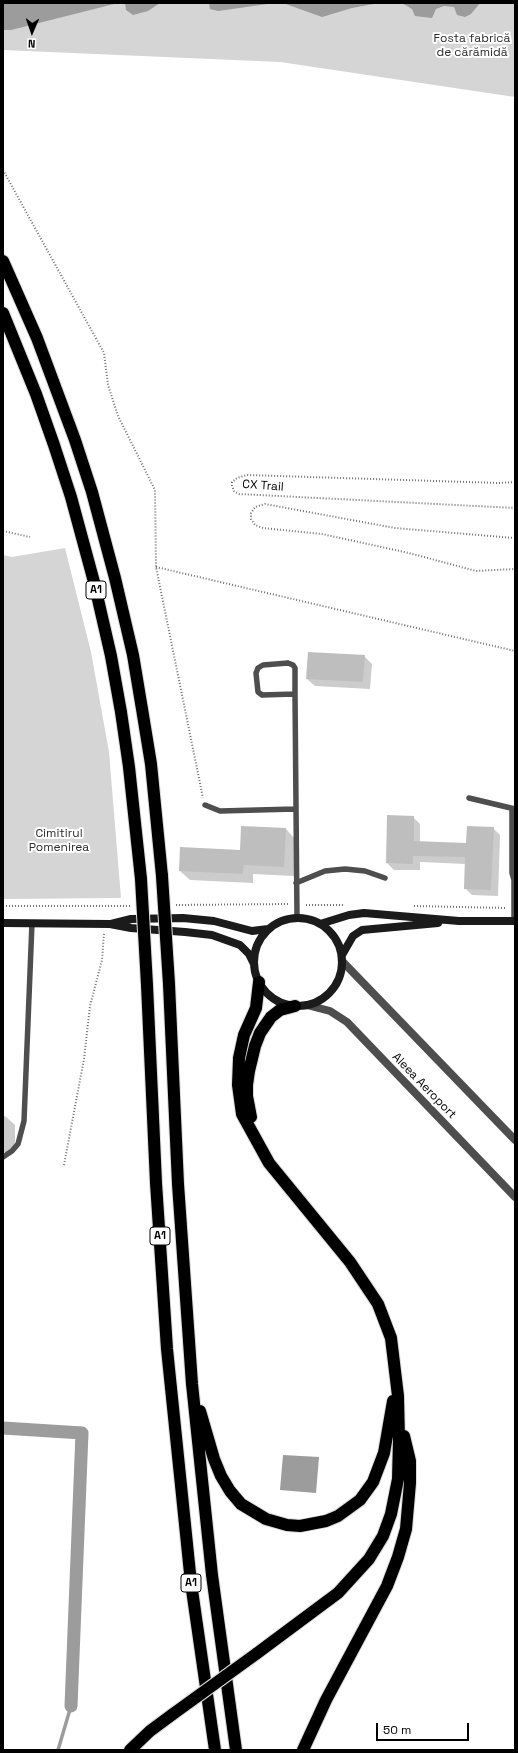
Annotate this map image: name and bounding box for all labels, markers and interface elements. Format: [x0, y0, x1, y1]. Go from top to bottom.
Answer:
north arrow [12, 12, 52, 52]
park label: Fosta fabrică de cărămidă [434, 32, 510, 60]
text: N [28, 37, 36, 51]
street label: CX Trail [242, 477, 284, 495]
road number: A1 [86, 581, 106, 599]
park label: Cimitirul Pomenirea [29, 827, 89, 855]
street label: Aleea Aeroport [389, 1050, 459, 1122]
road number: A1 [150, 1227, 170, 1245]
road number: A1 [181, 1574, 201, 1592]
scale bar [378, 1715, 471, 1741]
text: 50 m [383, 1722, 411, 1738]

